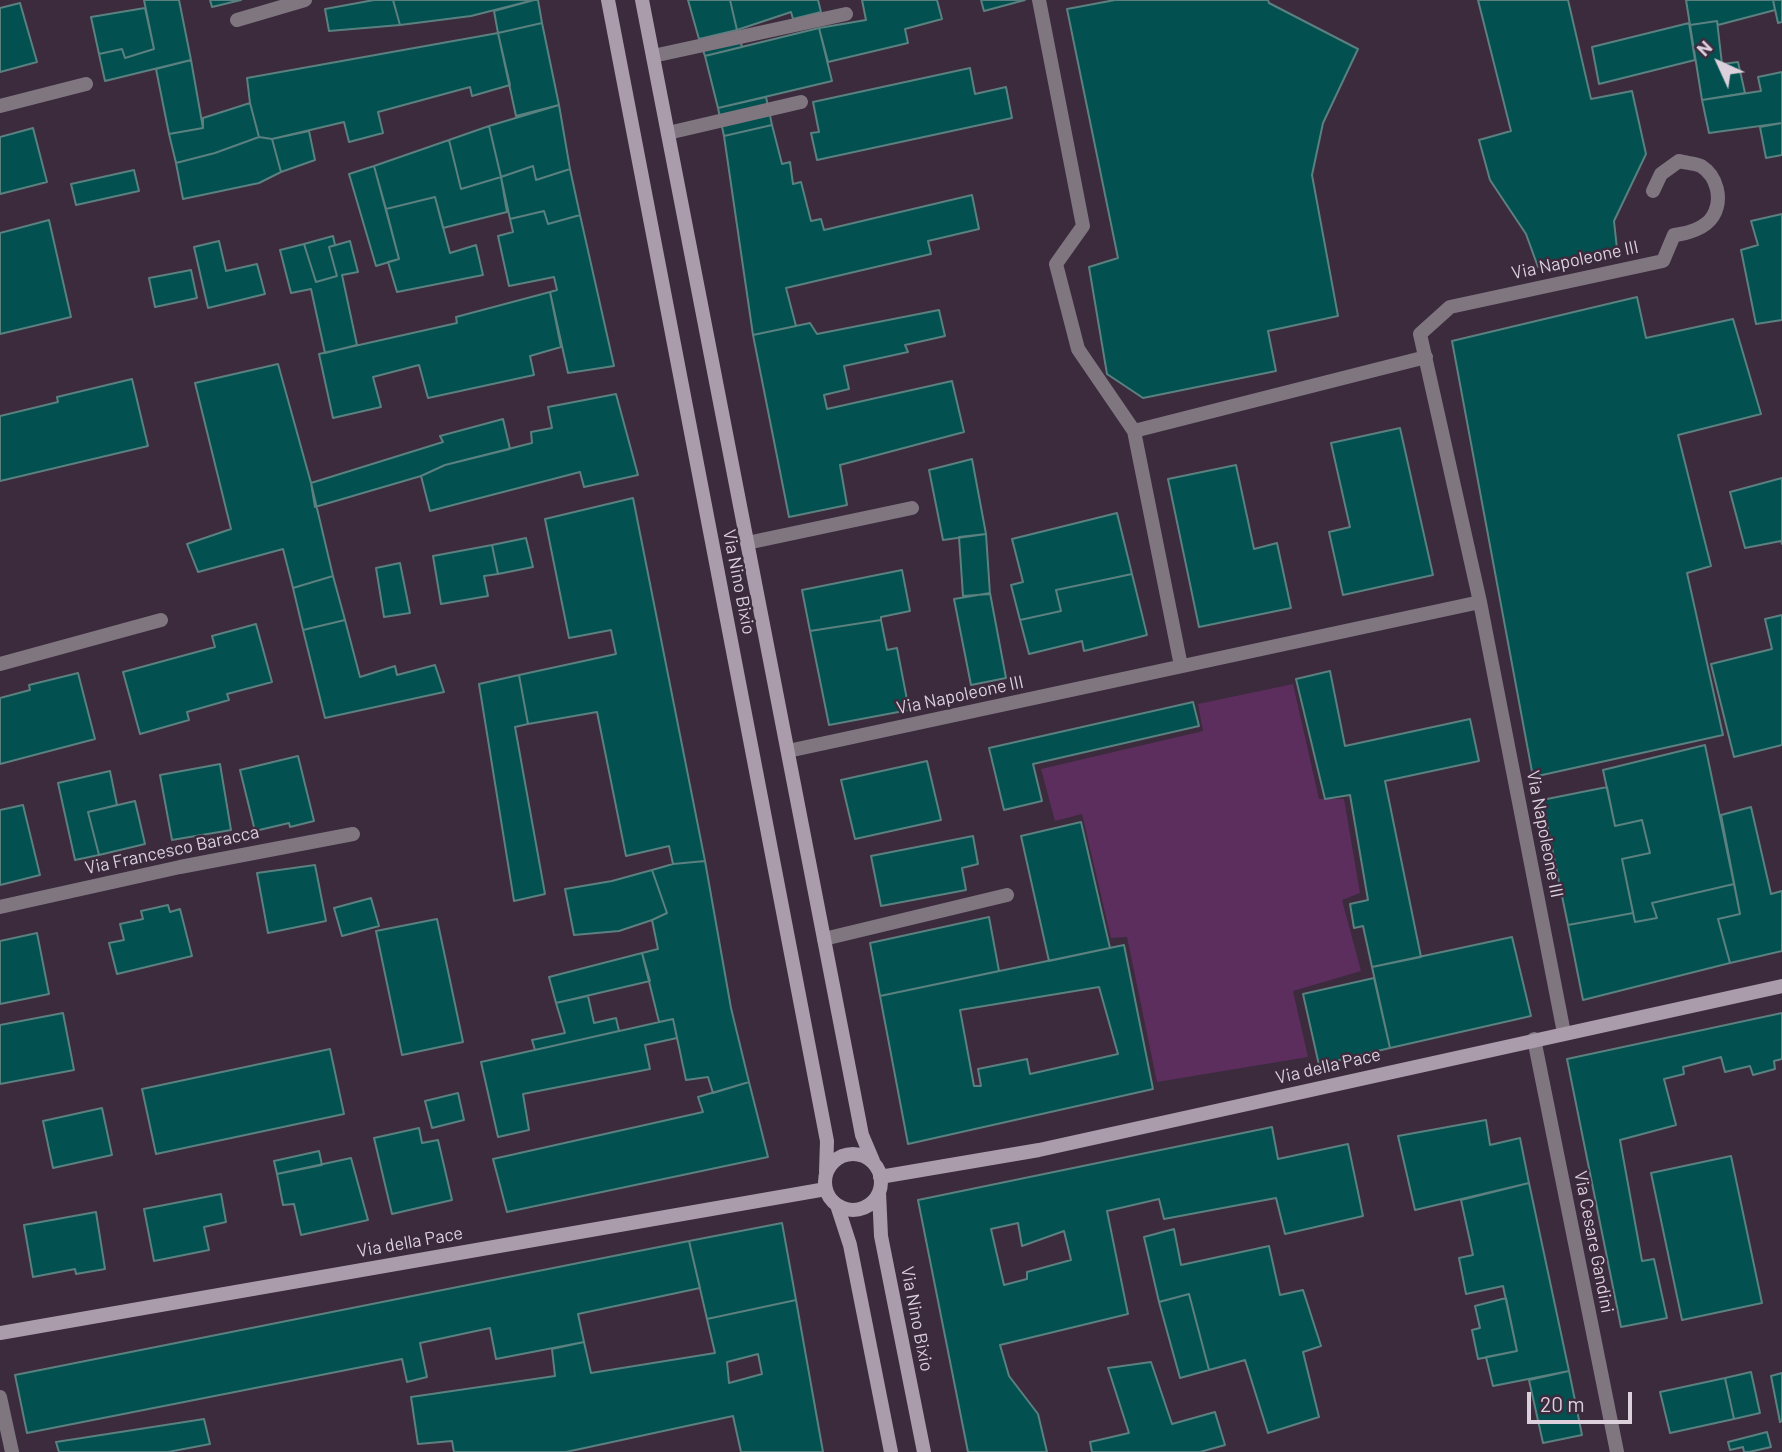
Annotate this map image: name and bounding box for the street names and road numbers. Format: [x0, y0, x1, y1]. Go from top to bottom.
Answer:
street label: Via Napoleone III [1510, 236, 1640, 284]
street label: Via Nino Bixio [718, 528, 760, 636]
street label: Via Napoleone III [895, 671, 1025, 719]
street label: Via Napoleone III [1522, 768, 1568, 900]
street label: Via Francesco Baracca [83, 821, 261, 879]
street label: Via della Pace [1273, 1043, 1383, 1089]
street label: Via Cesare Gandini [1570, 1169, 1618, 1315]
street label: Via della Pace [355, 1222, 465, 1262]
street label: Via Nino Bixio [896, 1265, 938, 1373]

